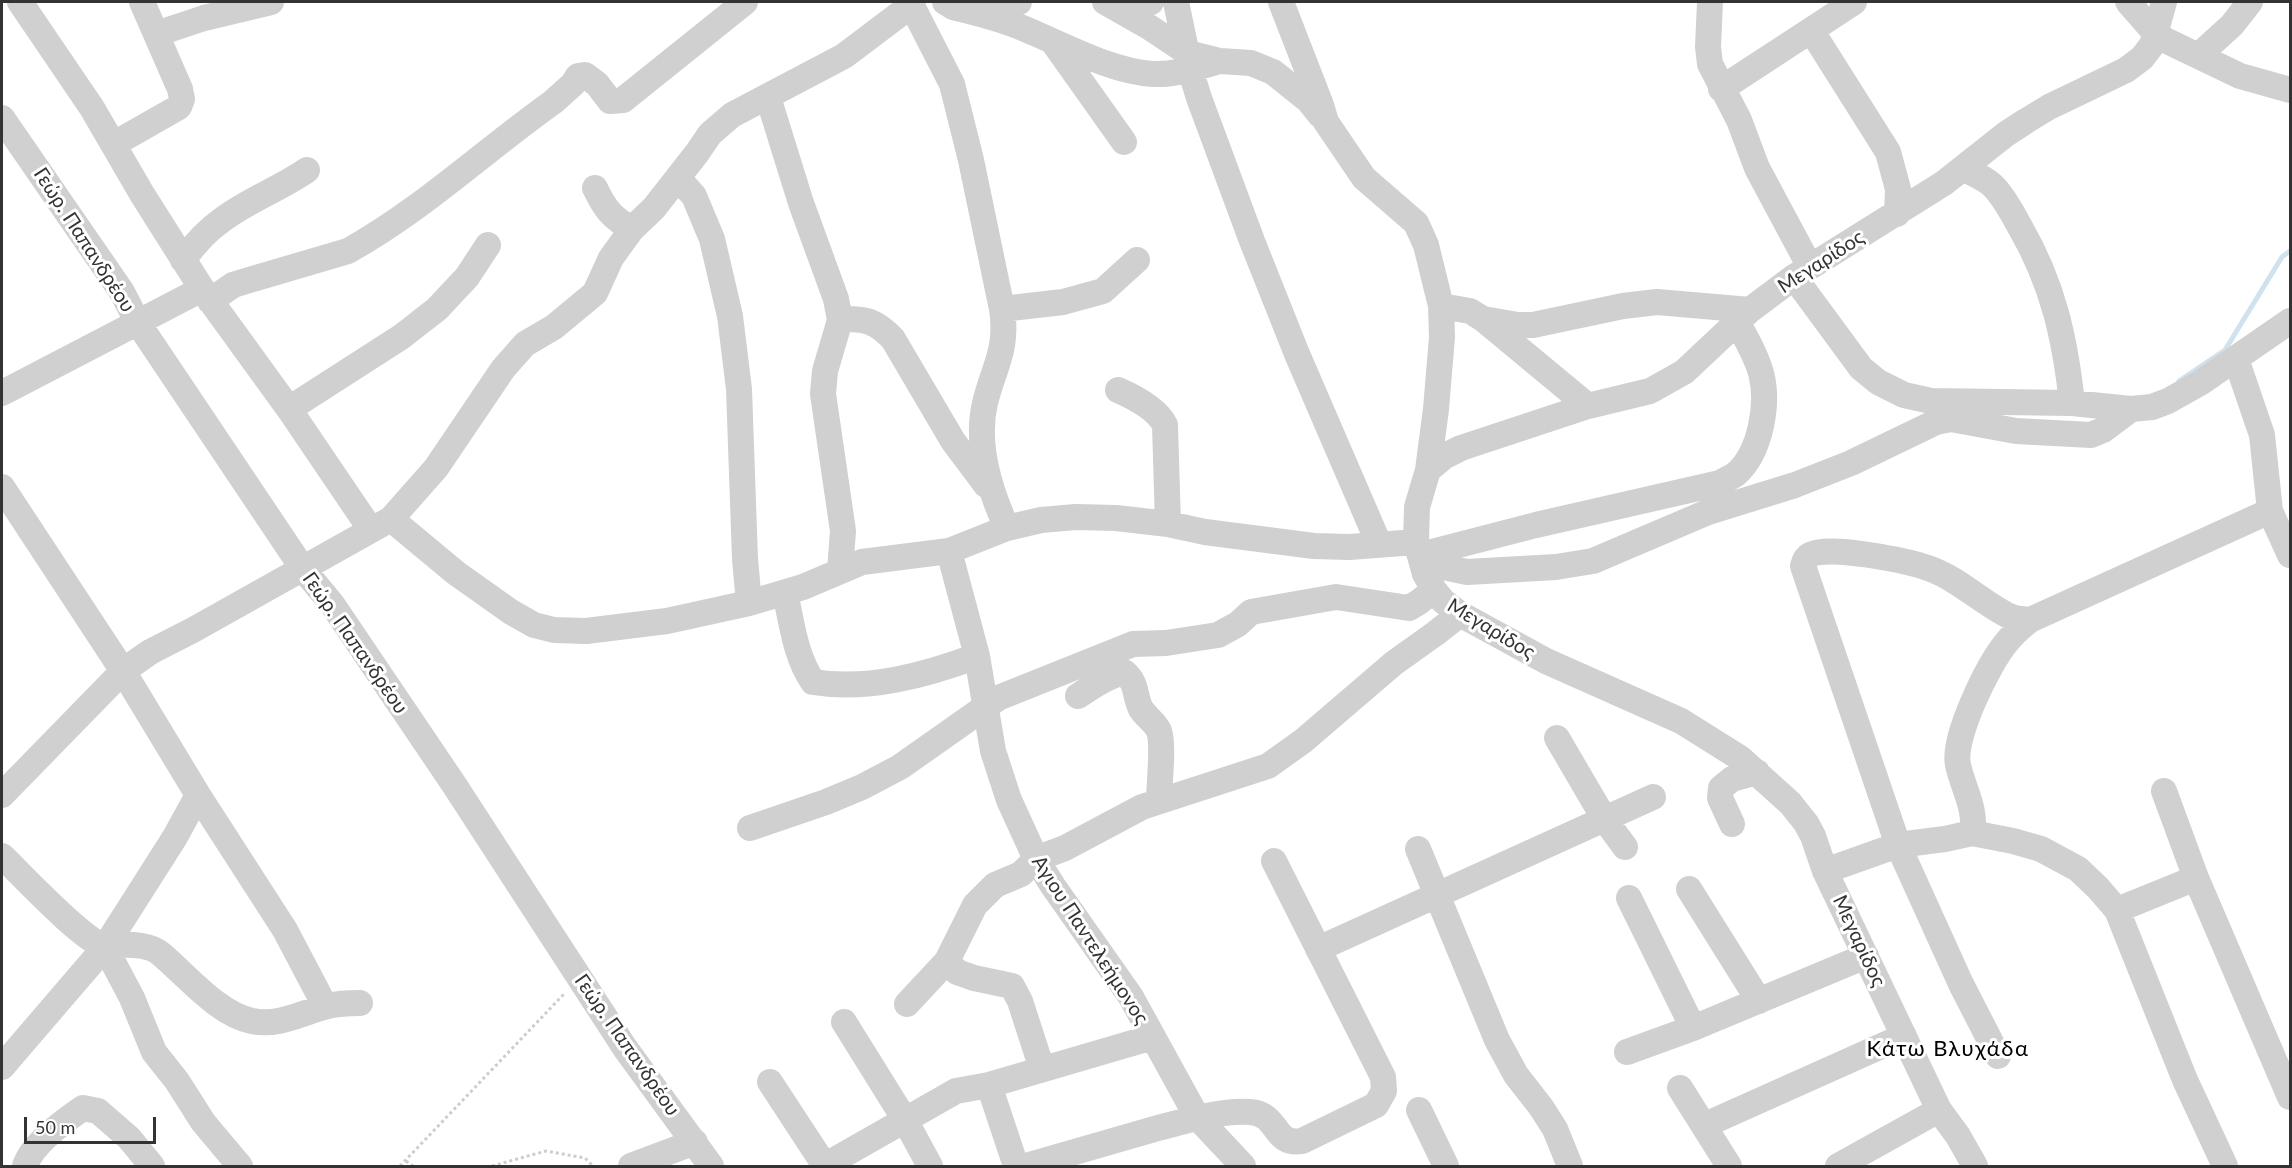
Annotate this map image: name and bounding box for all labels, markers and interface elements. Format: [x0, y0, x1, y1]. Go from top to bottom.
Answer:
street label: Γεώρ. Παπανδρέου [28, 163, 140, 317]
street label: Μεγαρίδος [1773, 225, 1869, 299]
street label: Γεώρ. Παπανδρέου [297, 568, 413, 718]
street label: Μεγαρίδος [1443, 593, 1539, 665]
street label: Αγιου Παντελεήμονος [1026, 851, 1154, 1029]
street label: Μεγαρίδος [1827, 892, 1891, 990]
street label: Γεώρ. Παπανδρέου [569, 970, 685, 1120]
district label: Κάτω Βλυχάδα [1867, 1036, 2029, 1062]
scale bar [27, 1105, 159, 1143]
text: 50 m [35, 1116, 75, 1138]

